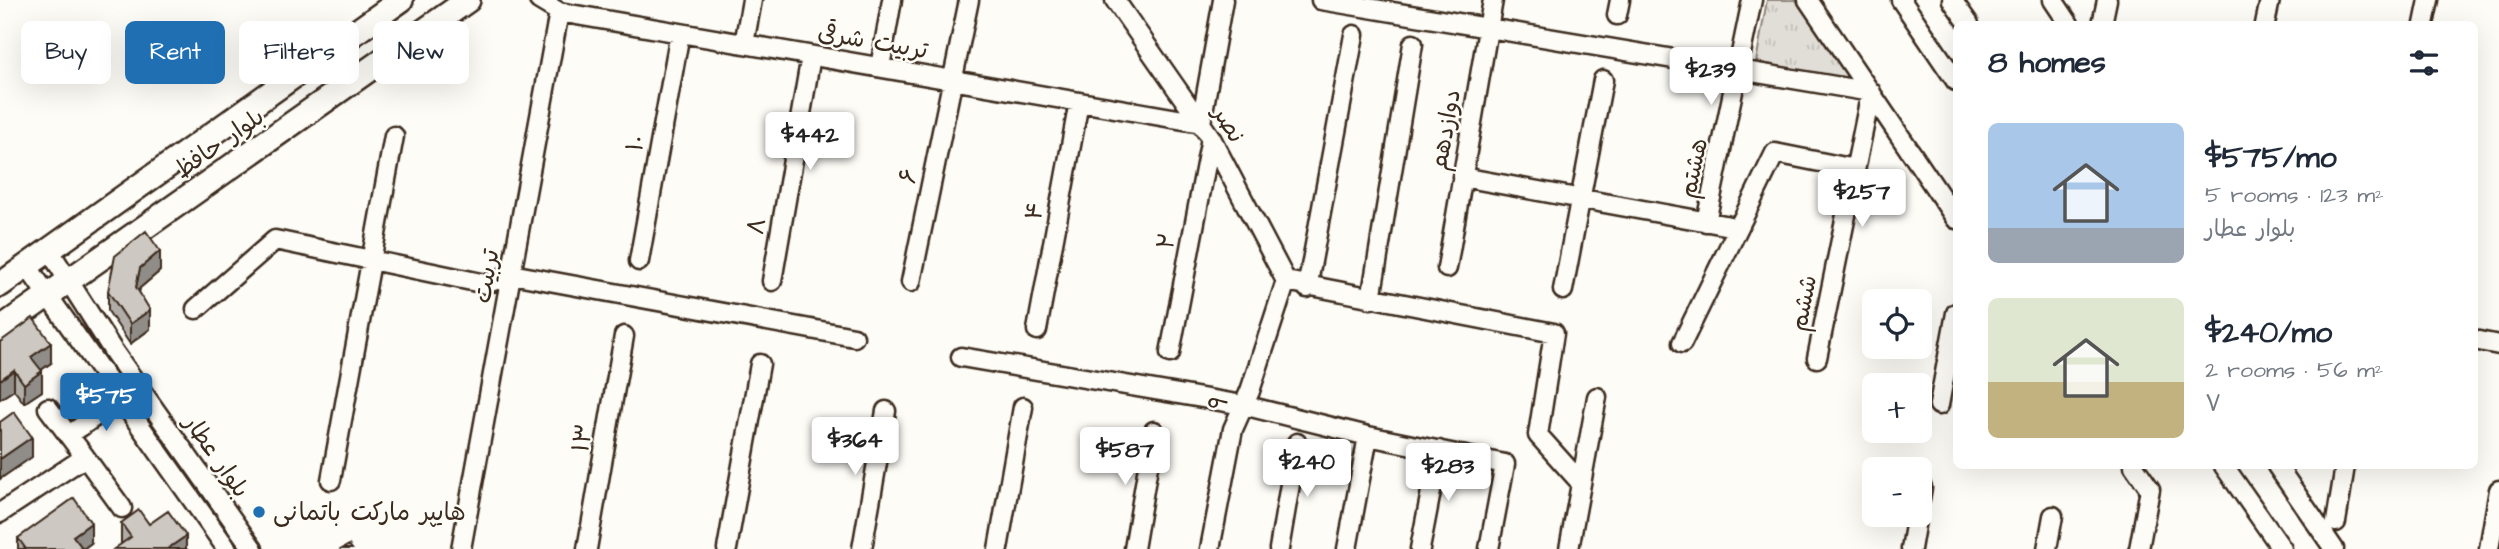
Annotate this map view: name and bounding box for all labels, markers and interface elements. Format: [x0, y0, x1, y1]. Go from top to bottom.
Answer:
street label: تربیت شرقی [815, 16, 932, 69]
chip: Buy [21, 21, 111, 84]
chip: Rent [125, 21, 225, 84]
chip: Filters [239, 21, 359, 84]
chip: New [373, 21, 469, 84]
text: 8 homes [1988, 42, 2106, 84]
icon: filters [2405, 44, 2443, 82]
pin: $239 [1670, 48, 1752, 107]
text: $239 [1686, 54, 1736, 86]
street label: دوازدهم [1422, 87, 1470, 173]
street label: نصر [1203, 98, 1253, 150]
street label: بلوار حافظ [168, 100, 271, 187]
pin: $442 [769, 113, 851, 172]
text: $442 [781, 119, 839, 151]
street label: ۱۰ [618, 132, 654, 154]
street label: هشتم [1671, 135, 1717, 201]
text: $575/mo [2205, 137, 2337, 179]
icon: home [2044, 151, 2128, 235]
street label: ۶ [891, 166, 927, 187]
pin: $257 [1821, 170, 1903, 229]
text: $257 [1834, 176, 1890, 208]
text: 5 rooms · 123 m² [2205, 179, 2384, 211]
street label: ۴ [1017, 199, 1053, 223]
text: بلوار عطار [2205, 213, 2296, 245]
street label: ۸ [739, 215, 775, 237]
street label: ۲ [1149, 230, 1185, 252]
street label: تربیت [466, 245, 509, 306]
street label: ششم [1782, 272, 1826, 334]
map controls [1862, 289, 1932, 527]
button: locate [1862, 289, 1932, 359]
text: $240/mo [2205, 312, 2332, 354]
icon: home [2044, 326, 2128, 410]
text: 2 rooms · 56 m² [2205, 354, 2383, 386]
button: + [1862, 373, 1932, 443]
pin: $575 [65, 374, 147, 433]
text: $575 [76, 380, 136, 412]
text: ۷ [2205, 388, 2221, 420]
street label: ۹ [1200, 390, 1238, 417]
street label: بلوار عطار [174, 406, 257, 505]
pin: $364 [814, 418, 896, 477]
street label: ۱۳ [564, 421, 602, 455]
text: $364 [828, 424, 882, 456]
pin: $587 [1084, 428, 1166, 487]
text: $587 [1096, 434, 1154, 466]
pin: $240 [1266, 440, 1348, 499]
pin: $283 [1407, 444, 1489, 503]
text: $240 [1279, 446, 1335, 478]
text: $283 [1422, 450, 1474, 482]
button: − [1862, 457, 1932, 527]
place label: هایپر مارکت باتمانی [273, 496, 466, 530]
marker: هایپر مارکت باتمانی [251, 504, 267, 520]

